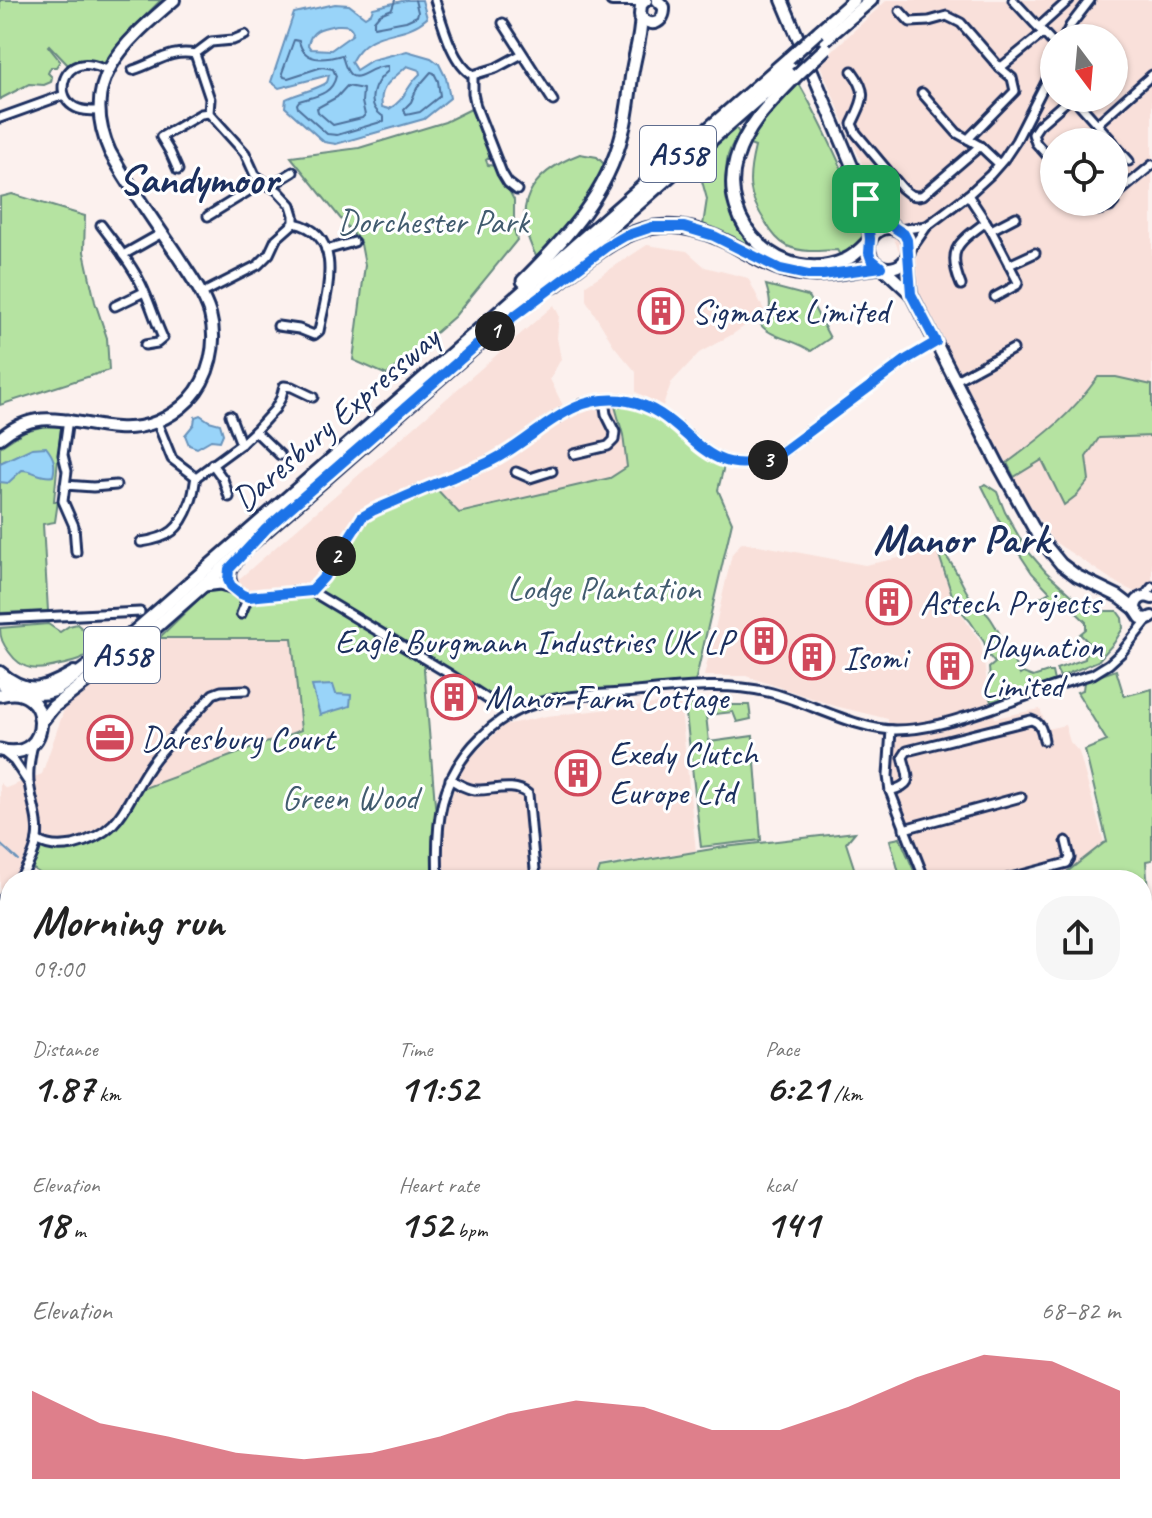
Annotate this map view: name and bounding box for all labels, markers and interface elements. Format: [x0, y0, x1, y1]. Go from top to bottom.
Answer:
north arrow [1040, 24, 1128, 112]
map controls [1040, 24, 1128, 216]
road number: A558 [640, 126, 716, 182]
button: locate [1040, 128, 1128, 216]
district label: Sandymoor [118, 153, 281, 206]
pin [832, 165, 900, 233]
icon: arrive [844, 177, 888, 221]
park label: Dorchester Park [338, 200, 531, 243]
building icon: Sigmatex Limited [637, 287, 685, 335]
place label: Sigmatex Limited [692, 290, 893, 333]
pin: 1 [475, 311, 515, 351]
street label: Daresbury Expressway [223, 314, 450, 520]
text: 1 [490, 317, 500, 345]
pin: 3 [748, 440, 788, 480]
text: 3 [763, 446, 773, 474]
district label: Manor Park [873, 513, 1053, 566]
pin: 2 [316, 536, 356, 576]
text: 2 [331, 542, 341, 570]
park label: Lodge Plantation [507, 567, 702, 610]
building icon: Astech Projects [865, 578, 913, 626]
place label: Astech Projects [920, 581, 1104, 624]
building icon: Eagle Burgmann Industries UK LP [740, 617, 788, 665]
place label: Eagle Burgmann Industries UK LP [335, 620, 738, 663]
place label: Playnation Limited [981, 625, 1104, 707]
road number: A558 [84, 627, 160, 683]
building icon: Isomi [788, 633, 836, 681]
place label: Isomi [843, 636, 911, 679]
building icon: Playnation Limited [926, 642, 974, 690]
building icon: Manor Farm Cottage [430, 673, 478, 721]
place label: Manor Farm Cottage [485, 676, 730, 719]
office icon: Daresbury Court [86, 714, 134, 762]
place label: Daresbury Court [141, 717, 338, 760]
place label: Exedy Clutch Europe Ltd [609, 732, 760, 814]
building icon: Exedy Clutch Europe Ltd [554, 749, 602, 797]
park label: Green Wood [282, 776, 423, 819]
text: Morning run [32, 894, 224, 949]
button: share [1036, 896, 1120, 980]
text: 09:00 [32, 952, 84, 985]
text: Distance [32, 1035, 98, 1063]
text: Time [399, 1035, 432, 1063]
text: Pace [765, 1035, 799, 1063]
text: 1.87 [32, 1063, 94, 1113]
text: 11:52 [399, 1063, 478, 1113]
text: 6:21 [765, 1063, 828, 1113]
text: km [94, 1080, 121, 1108]
text: /km [828, 1080, 862, 1108]
text: Elevation [32, 1171, 100, 1199]
text: Heart rate [399, 1171, 479, 1199]
text: kcal [765, 1171, 794, 1199]
text: 18 [32, 1199, 68, 1249]
text: 152 [399, 1199, 452, 1249]
text: 141 [765, 1199, 819, 1249]
text: m [68, 1216, 86, 1244]
text: bpm [452, 1216, 488, 1244]
text: Elevation [32, 1294, 112, 1327]
text: 68–82 m [1041, 1294, 1120, 1327]

